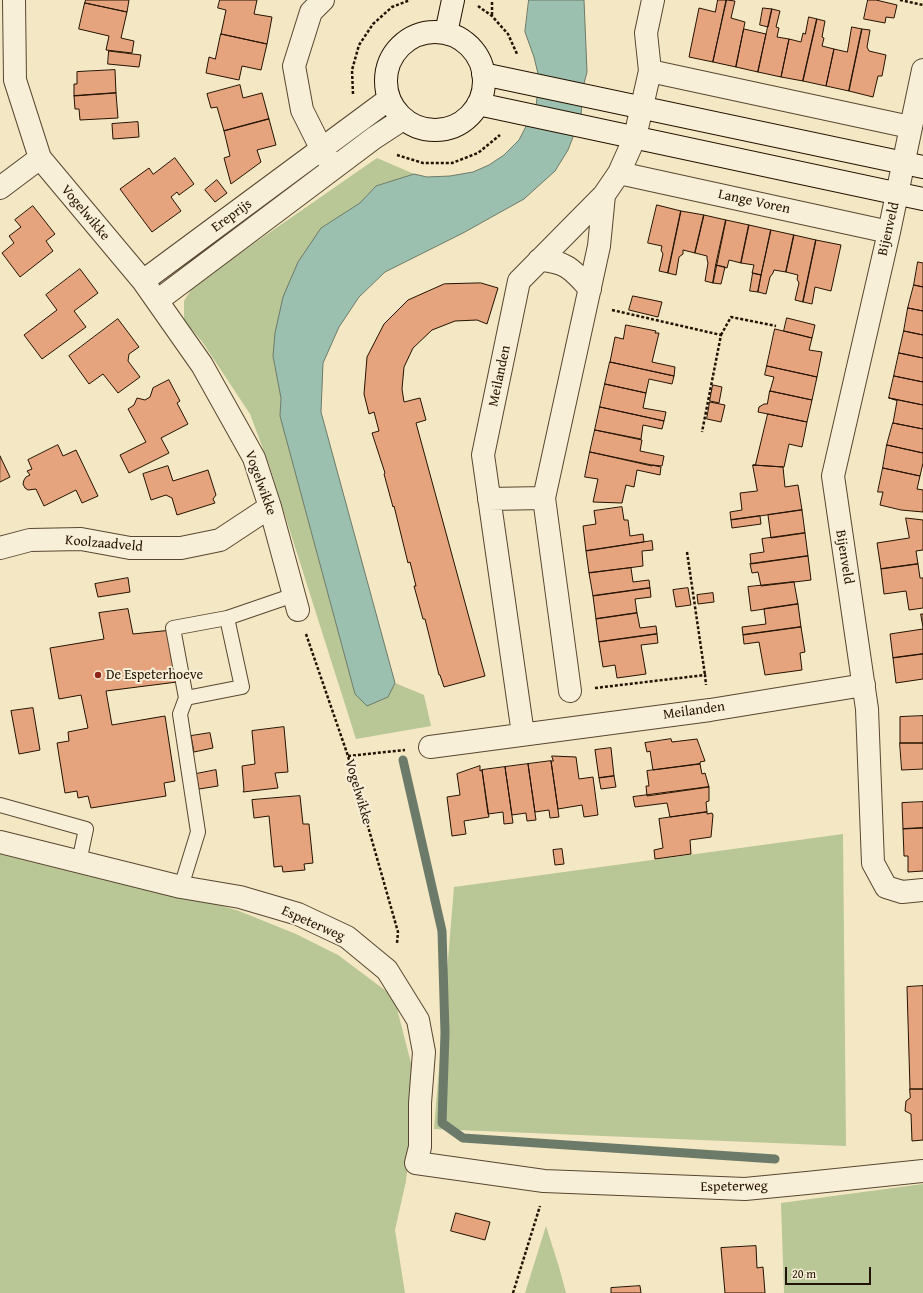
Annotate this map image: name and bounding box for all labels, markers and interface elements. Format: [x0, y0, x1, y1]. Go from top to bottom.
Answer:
street label: Vogelwikke [57, 182, 113, 244]
street label: Lange Voren [716, 186, 792, 218]
street label: Ereprijs [209, 196, 255, 236]
street label: Bijenveld [875, 200, 903, 258]
street label: Meilanden [485, 344, 515, 408]
street label: Vogelwikke [241, 448, 279, 518]
street label: Bijenveld [831, 529, 857, 585]
street label: Koolzaadveld [64, 532, 144, 556]
place label: De Espeterhoeve [106, 667, 203, 683]
marker: De Espeterhoeve [93, 670, 103, 680]
street label: Meilanden [662, 698, 726, 724]
street label: Vogelwikke [341, 757, 375, 827]
street label: Espeterweg [279, 903, 347, 945]
street label: Espeterweg [700, 1178, 768, 1196]
scale bar [787, 1259, 873, 1285]
text: 20 m [792, 1265, 816, 1282]

